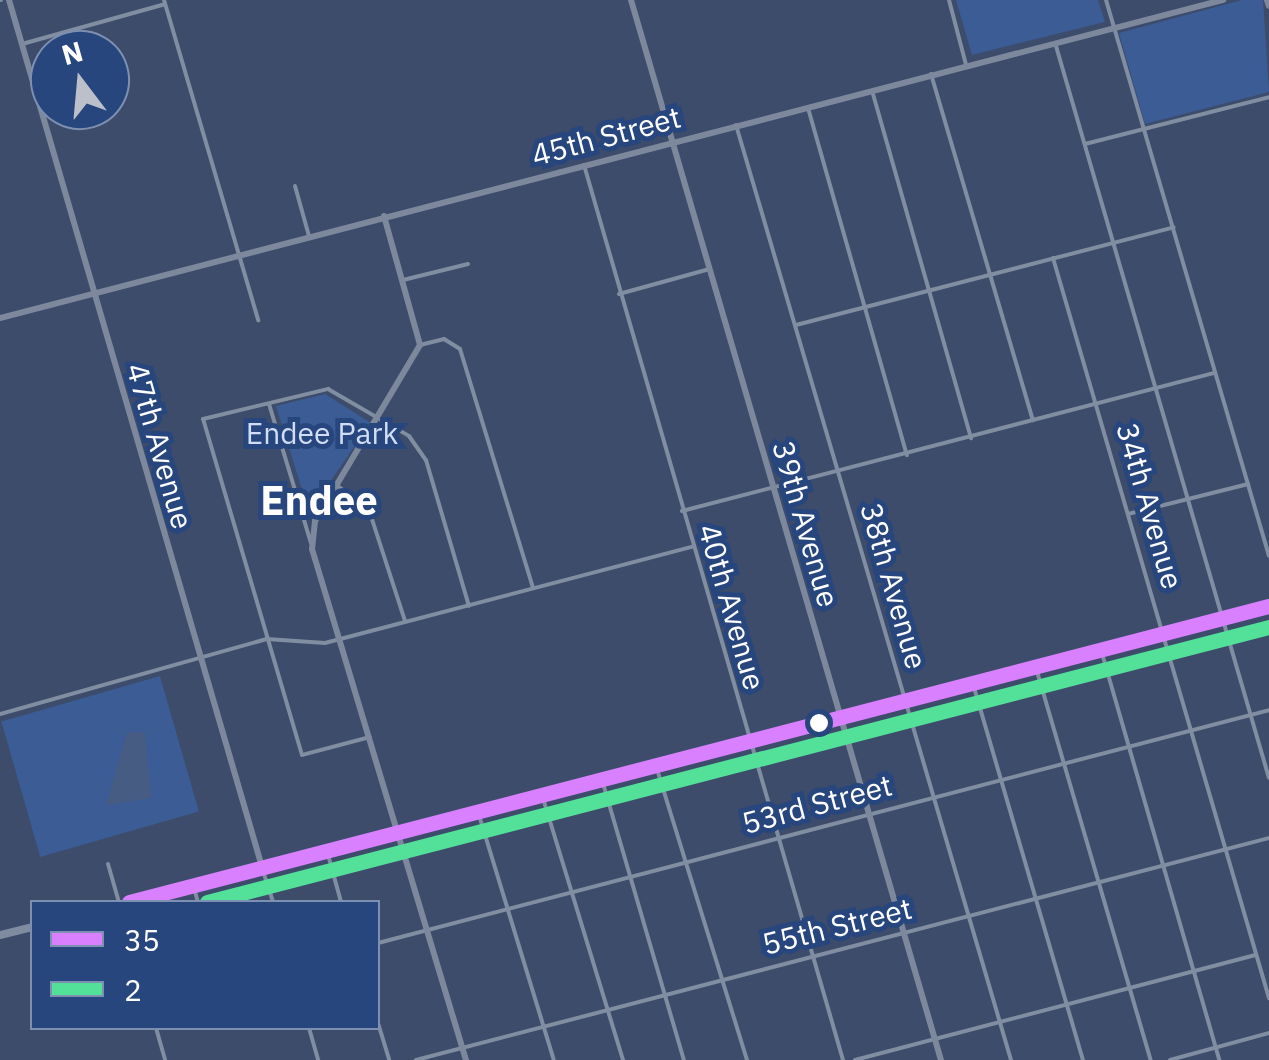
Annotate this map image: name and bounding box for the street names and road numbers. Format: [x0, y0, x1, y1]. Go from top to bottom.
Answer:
street label: 45th Street [527, 99, 685, 173]
street label: 47th Avenue [119, 359, 201, 533]
street label: 34th Avenue [1109, 419, 1191, 593]
street label: 39th Avenue [765, 437, 847, 611]
street label: 38th Avenue [853, 499, 935, 673]
street label: 40th Avenue [691, 520, 773, 694]
street label: 53rd Street [738, 767, 896, 841]
street label: 55th Street [758, 890, 916, 962]

